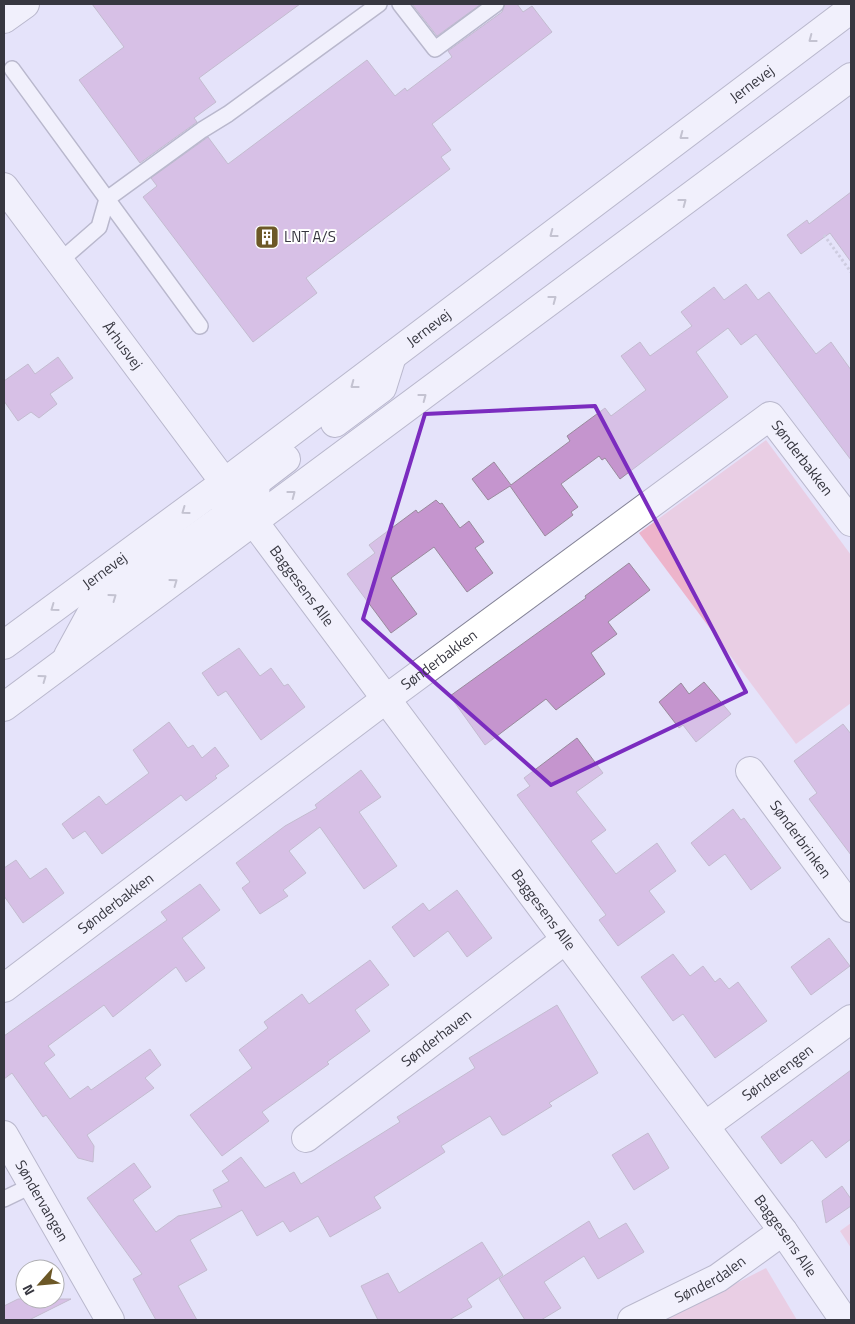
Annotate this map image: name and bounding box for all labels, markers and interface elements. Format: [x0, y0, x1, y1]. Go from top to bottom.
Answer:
one-way arrow [809, 33, 818, 41]
street label: Jernevej [724, 59, 779, 108]
one-way arrow [680, 131, 689, 139]
one-way arrow [677, 200, 686, 208]
building icon: LNT A/S [254, 224, 280, 250]
place label: LNT A/S [284, 225, 336, 248]
one-way arrow [550, 229, 559, 237]
one-way arrow [547, 297, 556, 305]
street label: Jernevej [401, 303, 456, 352]
street label: Århusvej [97, 316, 148, 374]
one-way arrow [350, 379, 359, 388]
one-way arrow [417, 394, 426, 402]
street label: Sønderbakken [766, 415, 839, 501]
one-way arrow [286, 491, 295, 499]
one-way arrow [181, 505, 191, 514]
street label: Baggesens Alle [264, 540, 340, 631]
street label: Jernevej [77, 546, 131, 595]
one-way arrow [168, 579, 178, 588]
one-way arrow [107, 594, 117, 603]
one-way arrow [51, 601, 60, 611]
street label: Sønderbakken [396, 623, 482, 695]
one-way arrow [37, 675, 47, 684]
street label: Sønderbrinken [764, 795, 837, 883]
street label: Baggesens Alle [506, 864, 582, 955]
street label: Sønderbakken [72, 867, 158, 939]
street label: Sønderhaven [396, 1004, 476, 1072]
street label: Sønderengen [737, 1038, 818, 1106]
street label: Søndervangen [10, 1156, 75, 1246]
street label: Baggesens Alle [749, 1190, 823, 1281]
street label: Sønderdalen [670, 1250, 750, 1309]
north arrow [15, 1259, 65, 1309]
text: N [16, 1281, 40, 1299]

